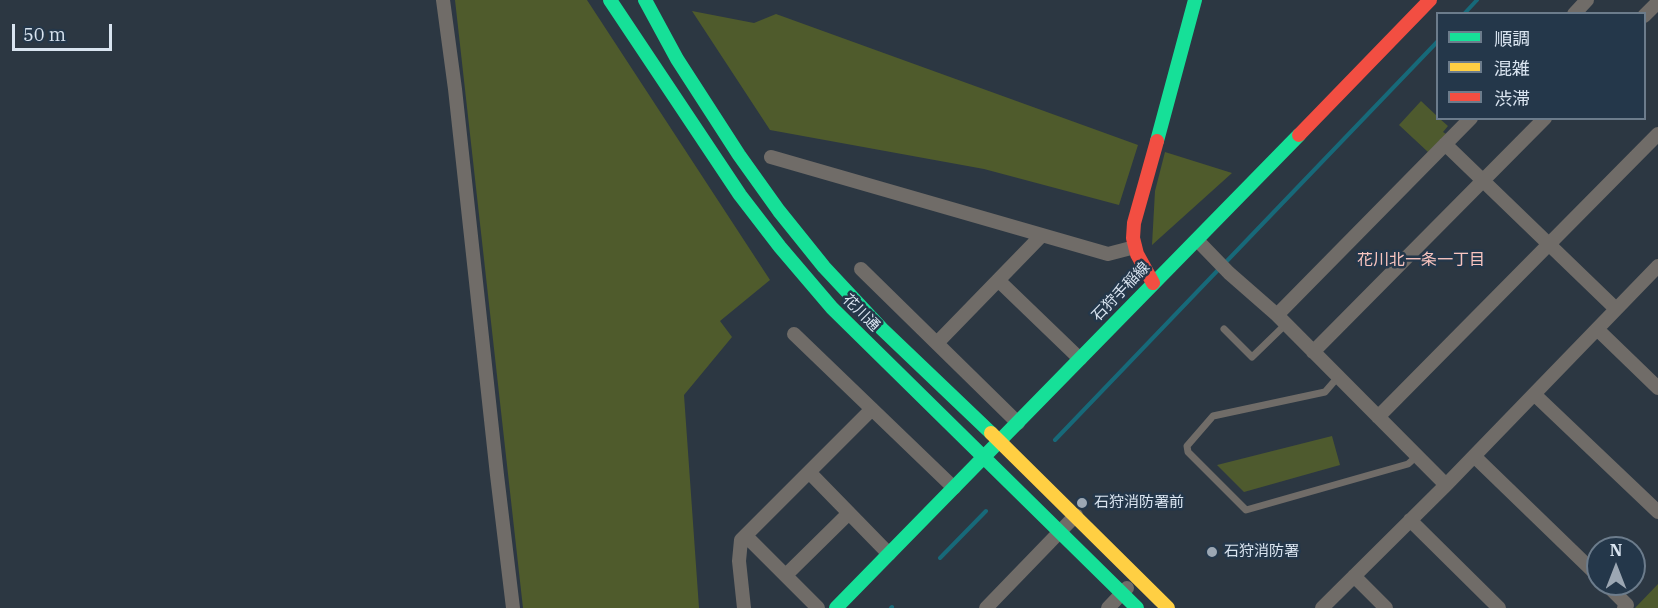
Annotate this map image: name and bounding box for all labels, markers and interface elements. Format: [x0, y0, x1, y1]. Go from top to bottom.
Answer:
scale bar [15, 12, 116, 50]
legend [1436, 12, 1646, 120]
text: 50 m [23, 23, 66, 46]
text: 順調 [1494, 27, 1530, 50]
text: 混雑 [1494, 57, 1530, 80]
text: 渋滞 [1494, 87, 1530, 110]
district label: 花川北一条一丁目 [1357, 250, 1485, 270]
street label: 石狩手稲線 [1088, 259, 1154, 325]
street label: 花川通 [839, 291, 883, 335]
place label: 石狩消防署前 [1094, 494, 1184, 512]
marker: 石狩消防署前 [1075, 496, 1089, 510]
north arrow [1586, 536, 1646, 596]
text: N [1610, 540, 1622, 560]
place label: 石狩消防署 [1224, 543, 1299, 561]
marker: 石狩消防署 [1205, 545, 1219, 559]

